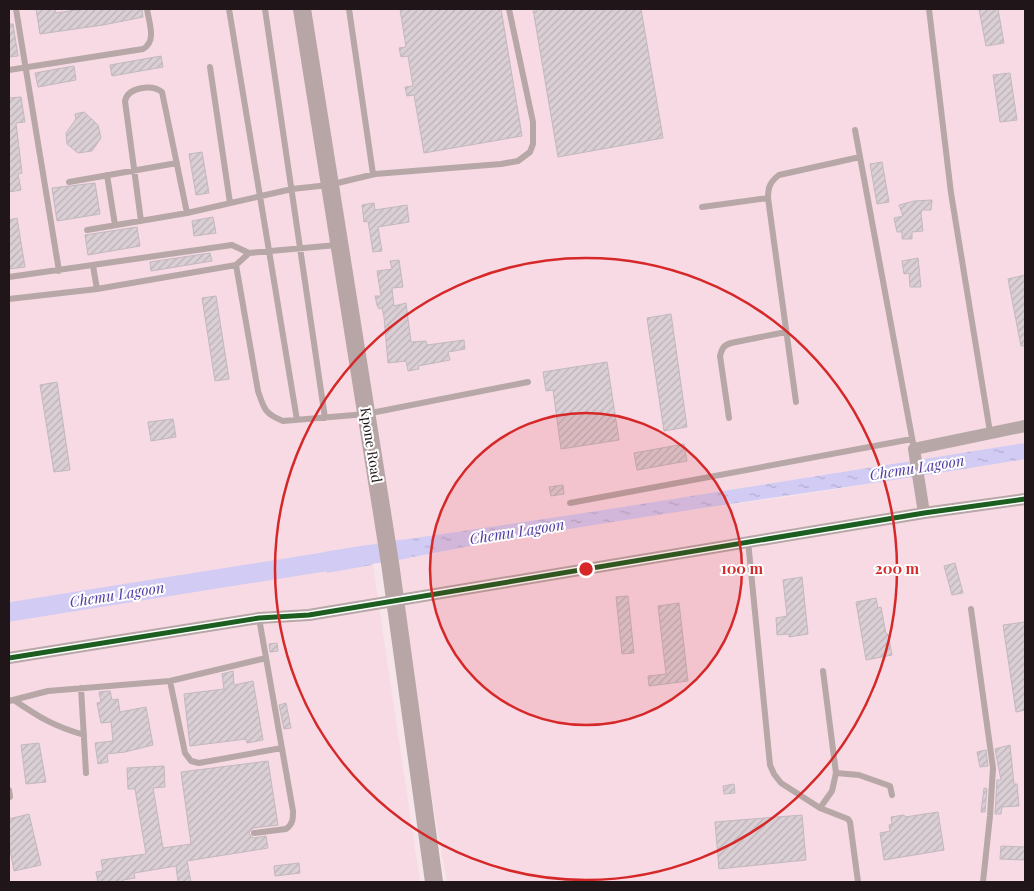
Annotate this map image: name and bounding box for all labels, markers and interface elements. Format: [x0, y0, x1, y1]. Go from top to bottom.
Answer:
street label: Kpone Road [356, 406, 387, 484]
water label: Chemu Lagoon [868, 450, 966, 484]
water label: Chemu Lagoon [468, 514, 566, 548]
text: 100 m [721, 558, 764, 578]
text: 200 m [875, 558, 920, 578]
centre of rings [577, 560, 595, 578]
water label: Chemu Lagoon [68, 577, 166, 611]

